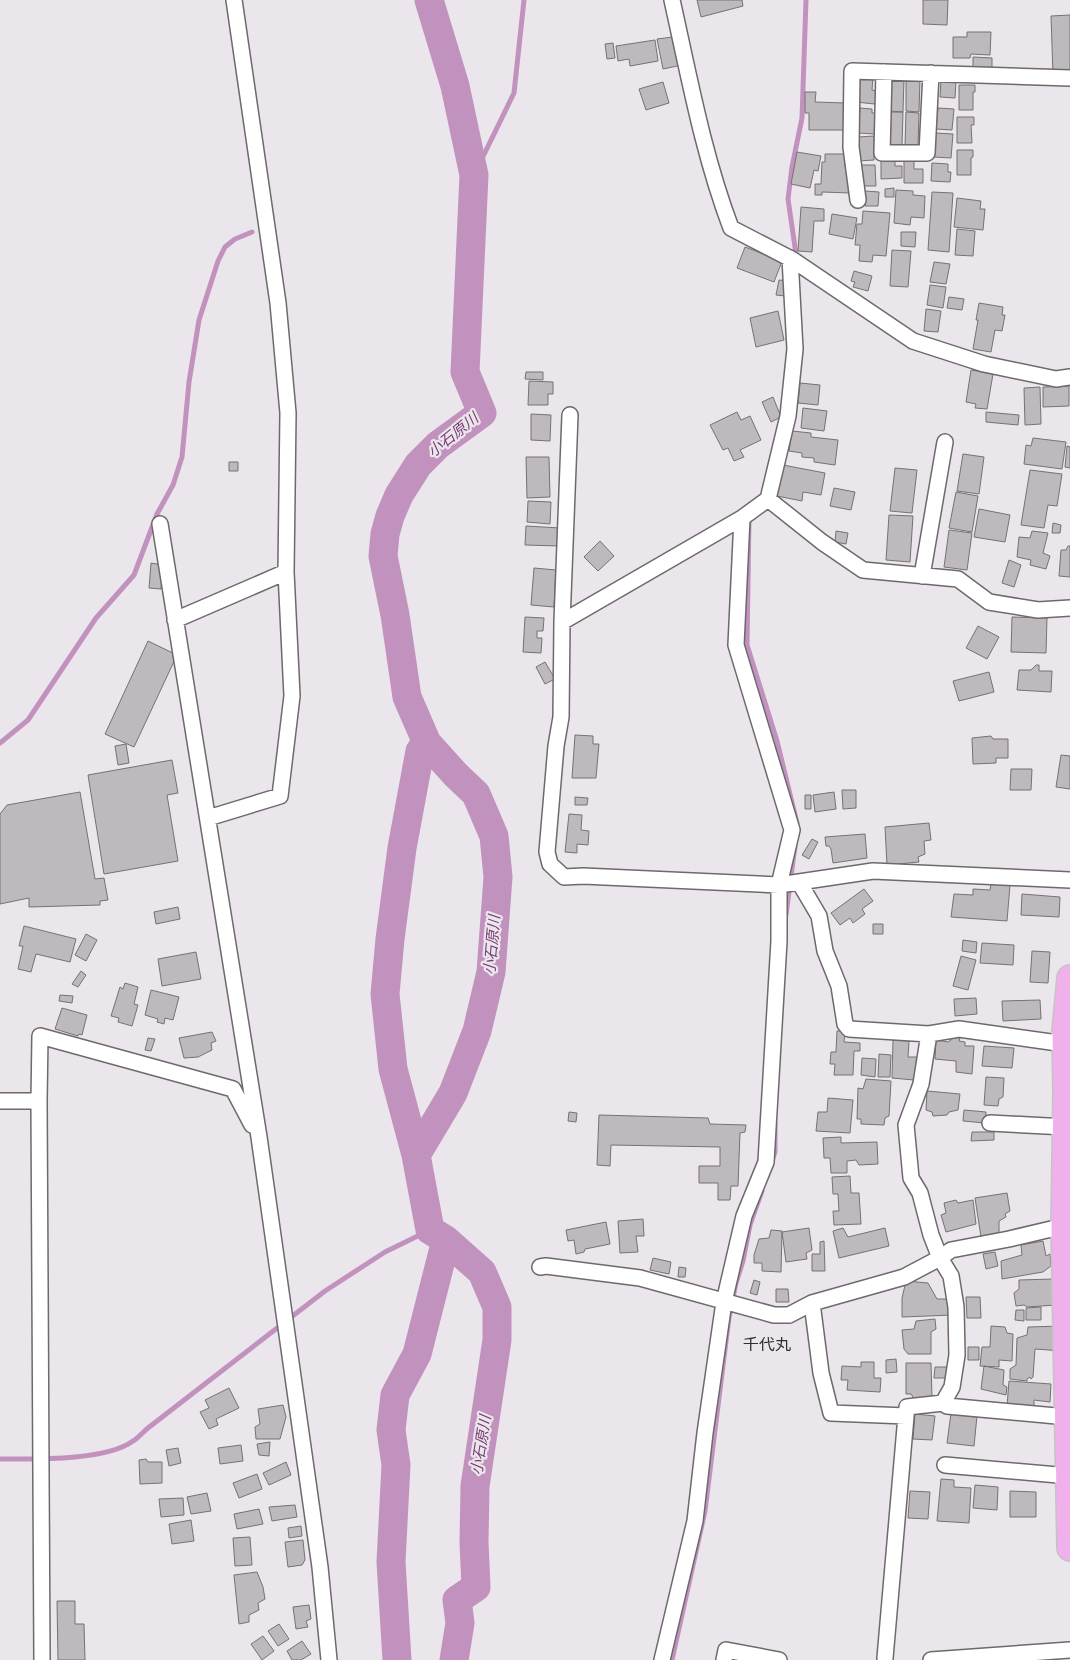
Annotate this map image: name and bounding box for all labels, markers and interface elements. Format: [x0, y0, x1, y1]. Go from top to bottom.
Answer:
water label: 小石原川 [424, 408, 484, 461]
water label: 小石原川 [480, 912, 504, 976]
district label: 千代丸 [743, 1335, 791, 1354]
water label: 小石原川 [467, 1412, 495, 1476]

